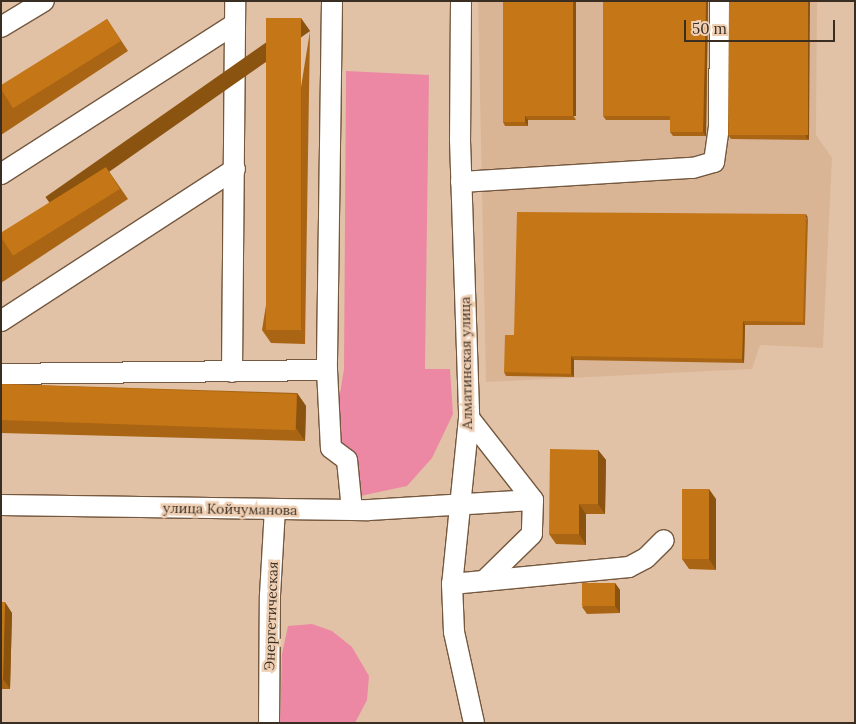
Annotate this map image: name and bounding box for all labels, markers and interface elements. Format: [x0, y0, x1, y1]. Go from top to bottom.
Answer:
scale bar [686, 10, 837, 42]
text: 50 m [692, 19, 727, 38]
street label: Алматинская улица [456, 296, 476, 430]
street label: улица Койчуманова [163, 499, 297, 519]
street label: Энергетическая [261, 561, 281, 671]

